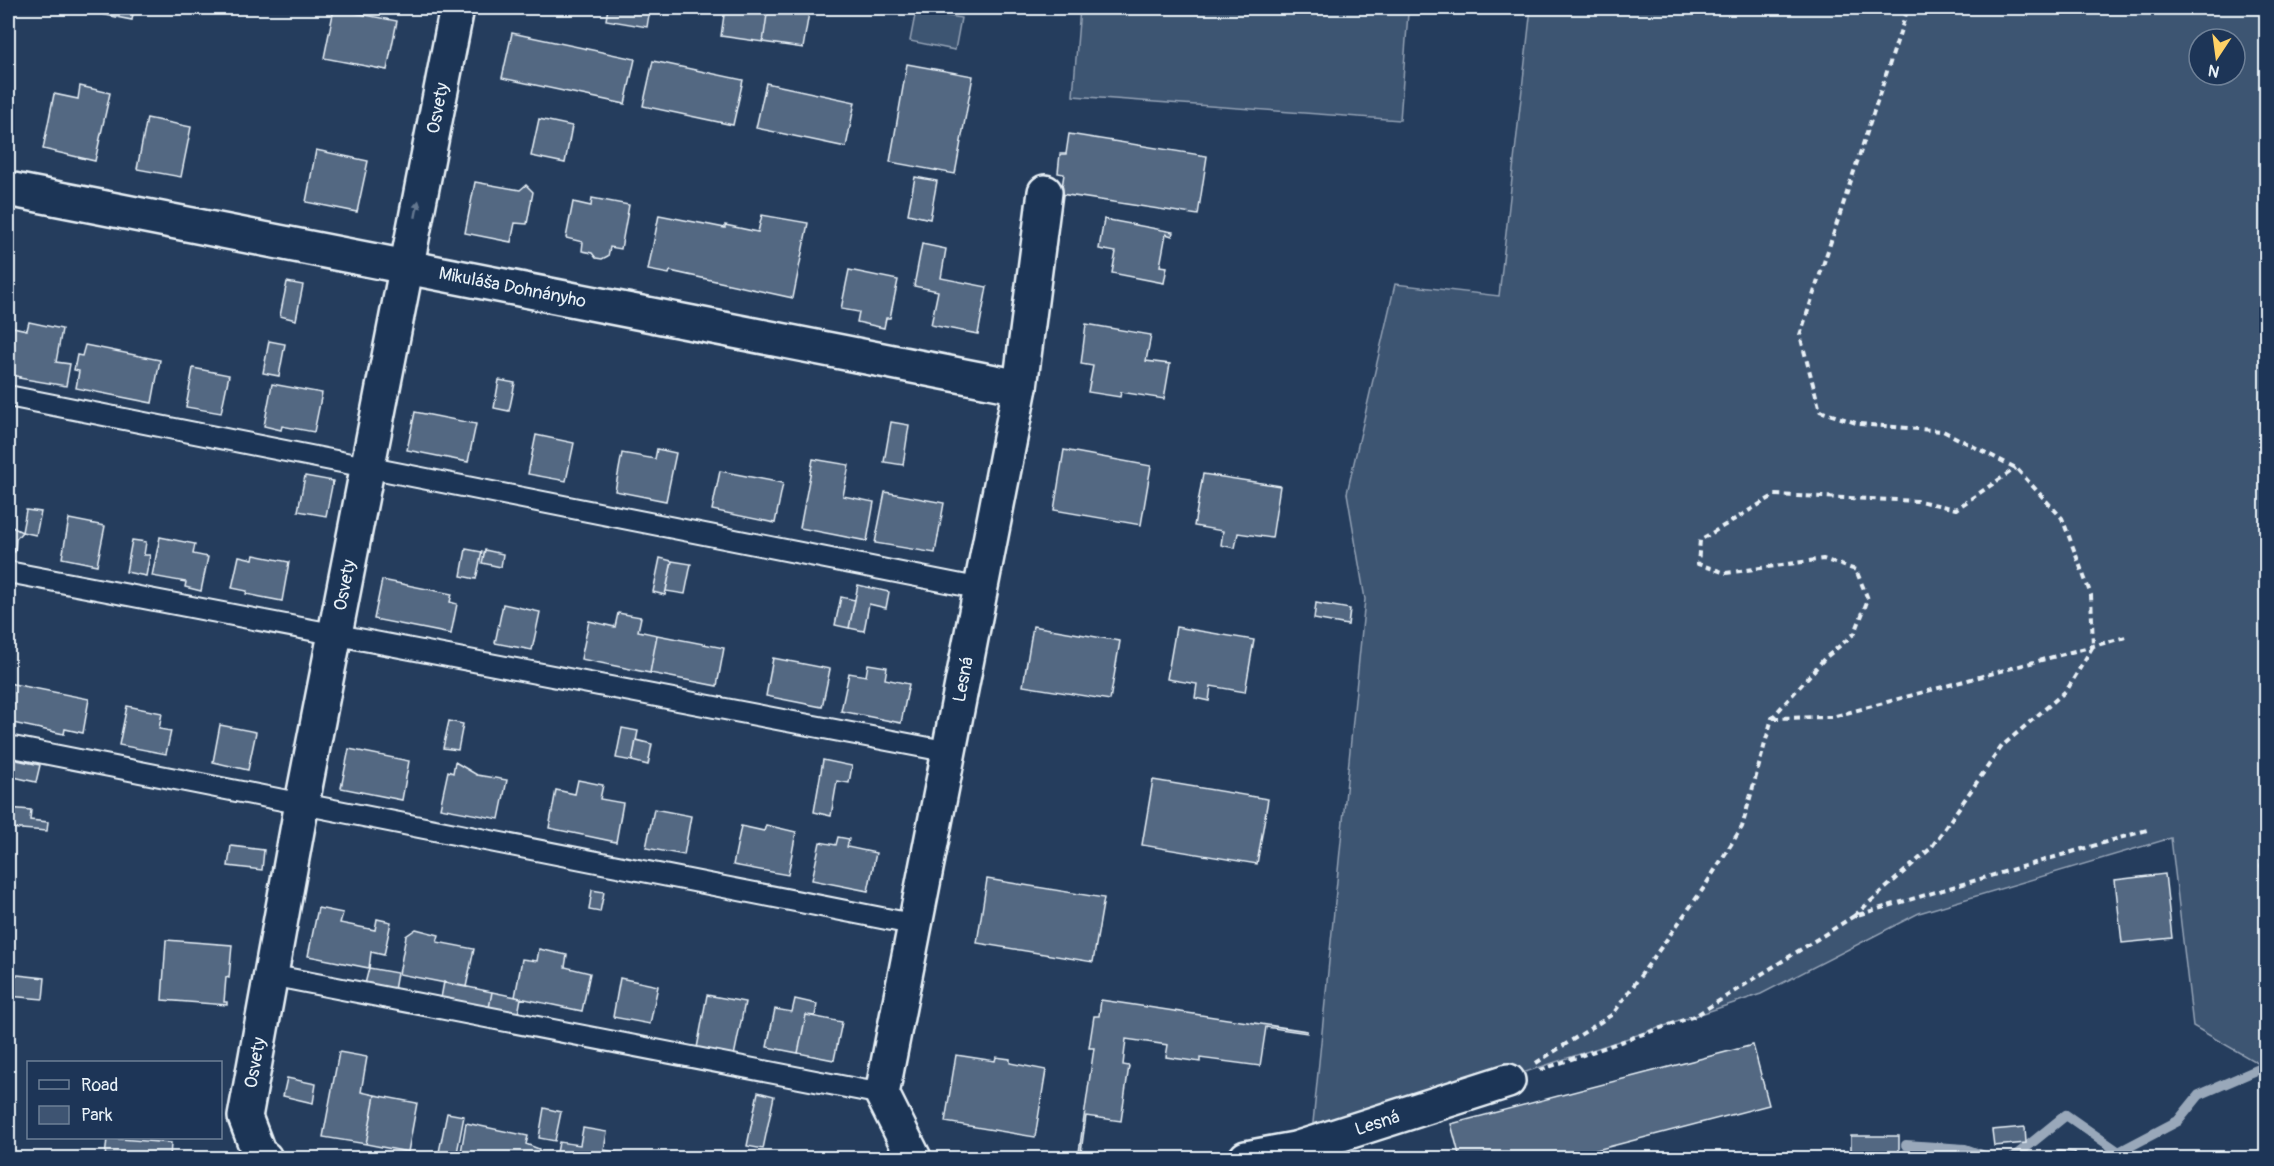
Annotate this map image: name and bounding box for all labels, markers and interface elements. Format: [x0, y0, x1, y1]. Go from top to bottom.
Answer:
north arrow [2187, 27, 2247, 87]
text: N [2206, 60, 2221, 82]
street label: Osvety [421, 80, 454, 135]
one-way arrow [413, 199, 422, 218]
street label: Mikuláša Dohnányho [437, 261, 588, 313]
street label: Osvety [328, 557, 361, 612]
street label: Lesná [947, 655, 979, 704]
street label: Osvety [239, 1035, 271, 1090]
legend [27, 1061, 222, 1139]
text: Road [81, 1074, 118, 1097]
text: Park [81, 1104, 113, 1127]
street label: Lesná [1352, 1105, 1402, 1141]

